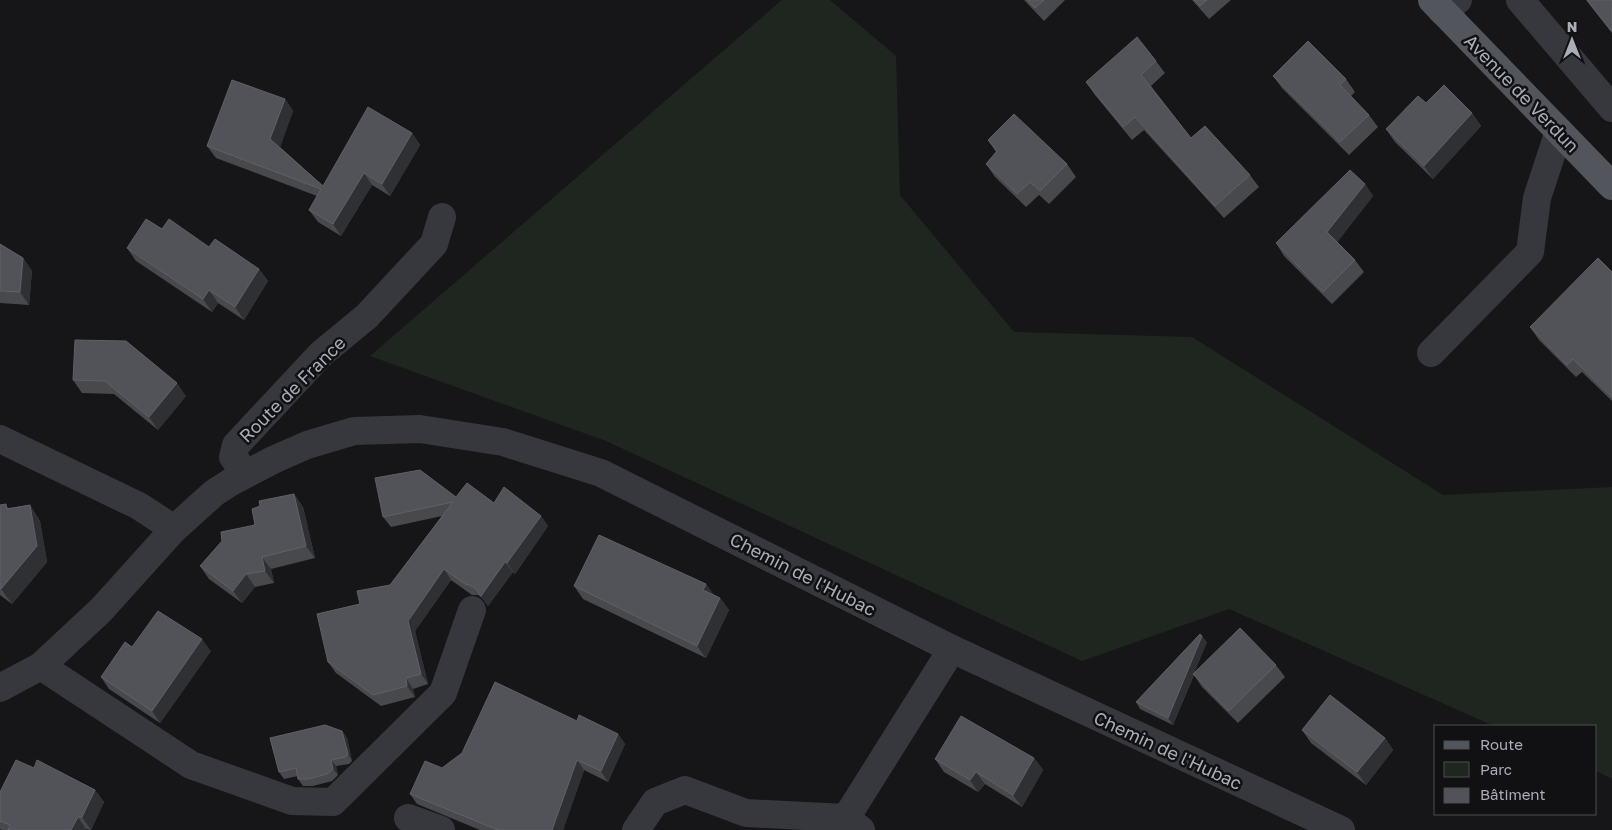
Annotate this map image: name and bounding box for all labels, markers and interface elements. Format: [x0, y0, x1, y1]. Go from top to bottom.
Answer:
north arrow [1547, 15, 1597, 65]
text: N [1567, 18, 1577, 35]
street label: Avenue de Verdun [1460, 29, 1584, 157]
street label: Route de France [234, 331, 350, 447]
street label: Chemin de l'Hubac [726, 528, 880, 620]
street label: Chemin de l'Hubac [1091, 706, 1246, 794]
legend [1434, 725, 1597, 815]
text: Route [1480, 735, 1523, 753]
text: Parc [1480, 760, 1512, 778]
text: Bâtiment [1480, 785, 1545, 803]

